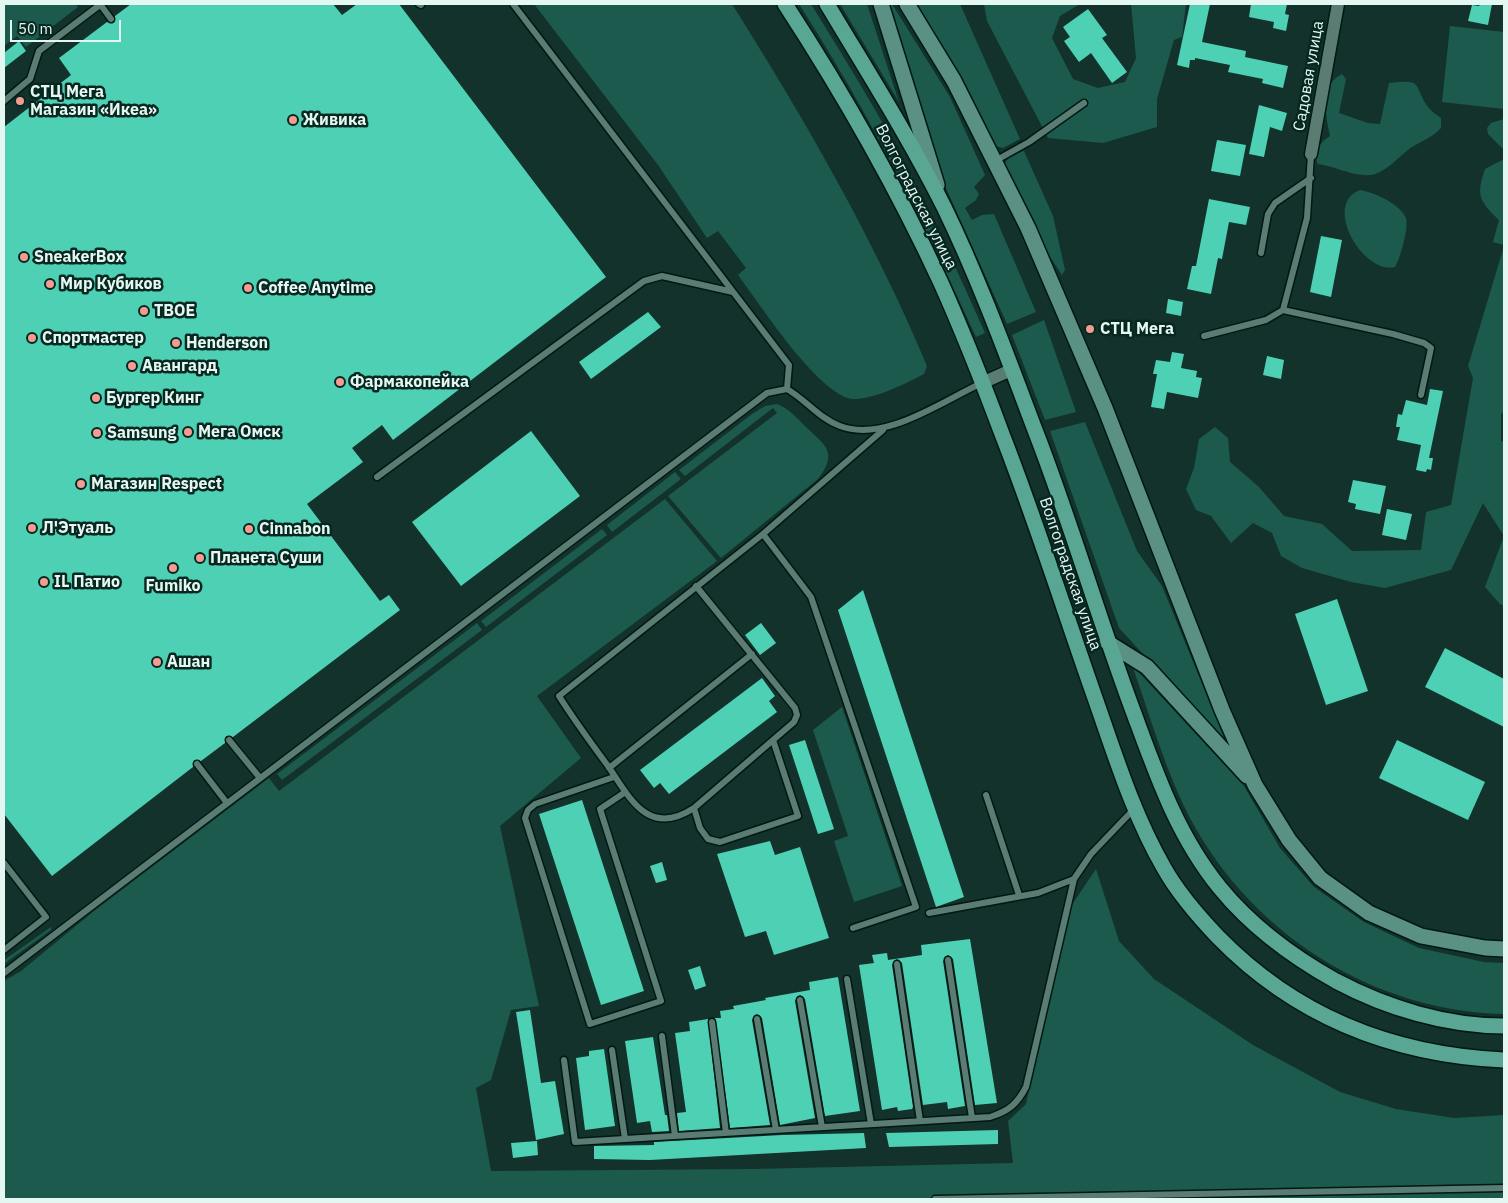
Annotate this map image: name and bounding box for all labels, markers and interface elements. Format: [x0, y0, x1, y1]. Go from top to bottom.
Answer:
scale bar [12, 10, 124, 42]
text: 50 m [18, 19, 53, 38]
street label: Садовая улица [1290, 19, 1328, 133]
place label: СТЦ Мега Магазин «Икеа» [30, 82, 157, 120]
marker: СТЦ Мега Магазин «Икеа» [14, 95, 26, 107]
place label: Живика [303, 110, 366, 130]
marker: Живика [287, 114, 299, 126]
street label: Волгоградская улица [871, 121, 961, 273]
place label: SneakerBox [34, 247, 124, 267]
marker: SneakerBox [18, 251, 30, 263]
place label: Мир Кубиков [60, 274, 162, 294]
marker: Мир Кубиков [44, 278, 56, 290]
place label: Coffee Anytime [258, 278, 374, 298]
marker: Coffee Anytime [242, 282, 254, 294]
place label: ТВОЕ [154, 301, 195, 321]
marker: ТВОЕ [138, 305, 150, 317]
place label: СТЦ Мега [1100, 319, 1174, 339]
marker: СТЦ Мега [1084, 323, 1096, 335]
place label: Спортмастер [42, 328, 144, 348]
marker: Спортмастер [26, 332, 38, 344]
place label: Henderson [186, 333, 268, 353]
marker: Henderson [170, 337, 182, 349]
place label: Авангард [142, 356, 217, 376]
marker: Авангард [126, 360, 138, 372]
place label: Фармакопейка [350, 372, 469, 392]
marker: Фармакопейка [334, 376, 346, 388]
place label: Бургер Кинг [106, 388, 202, 408]
marker: Бургер Кинг [90, 392, 102, 404]
place label: Мега Омск [198, 422, 281, 442]
place label: Samsung [107, 423, 176, 443]
marker: Мега Омск [182, 426, 194, 438]
marker: Samsung [91, 427, 103, 439]
place label: Магазин Respect [91, 474, 222, 494]
marker: Магазин Respect [75, 478, 87, 490]
street label: Волгоградская улица [1035, 495, 1105, 653]
place label: Л'Этуаль [42, 518, 113, 538]
place label: Cinnabon [259, 519, 330, 539]
marker: Л'Этуаль [26, 522, 38, 534]
marker: Cinnabon [243, 523, 255, 535]
place label: Планета Суши [210, 548, 322, 568]
marker: Планета Суши [194, 552, 206, 564]
marker: Fumiko [167, 562, 179, 574]
place label: IL Патио [54, 572, 120, 592]
marker: IL Патио [38, 576, 50, 588]
place label: Fumiko [145, 576, 201, 596]
place label: Ашан [167, 652, 210, 672]
marker: Ашан [151, 656, 163, 668]

